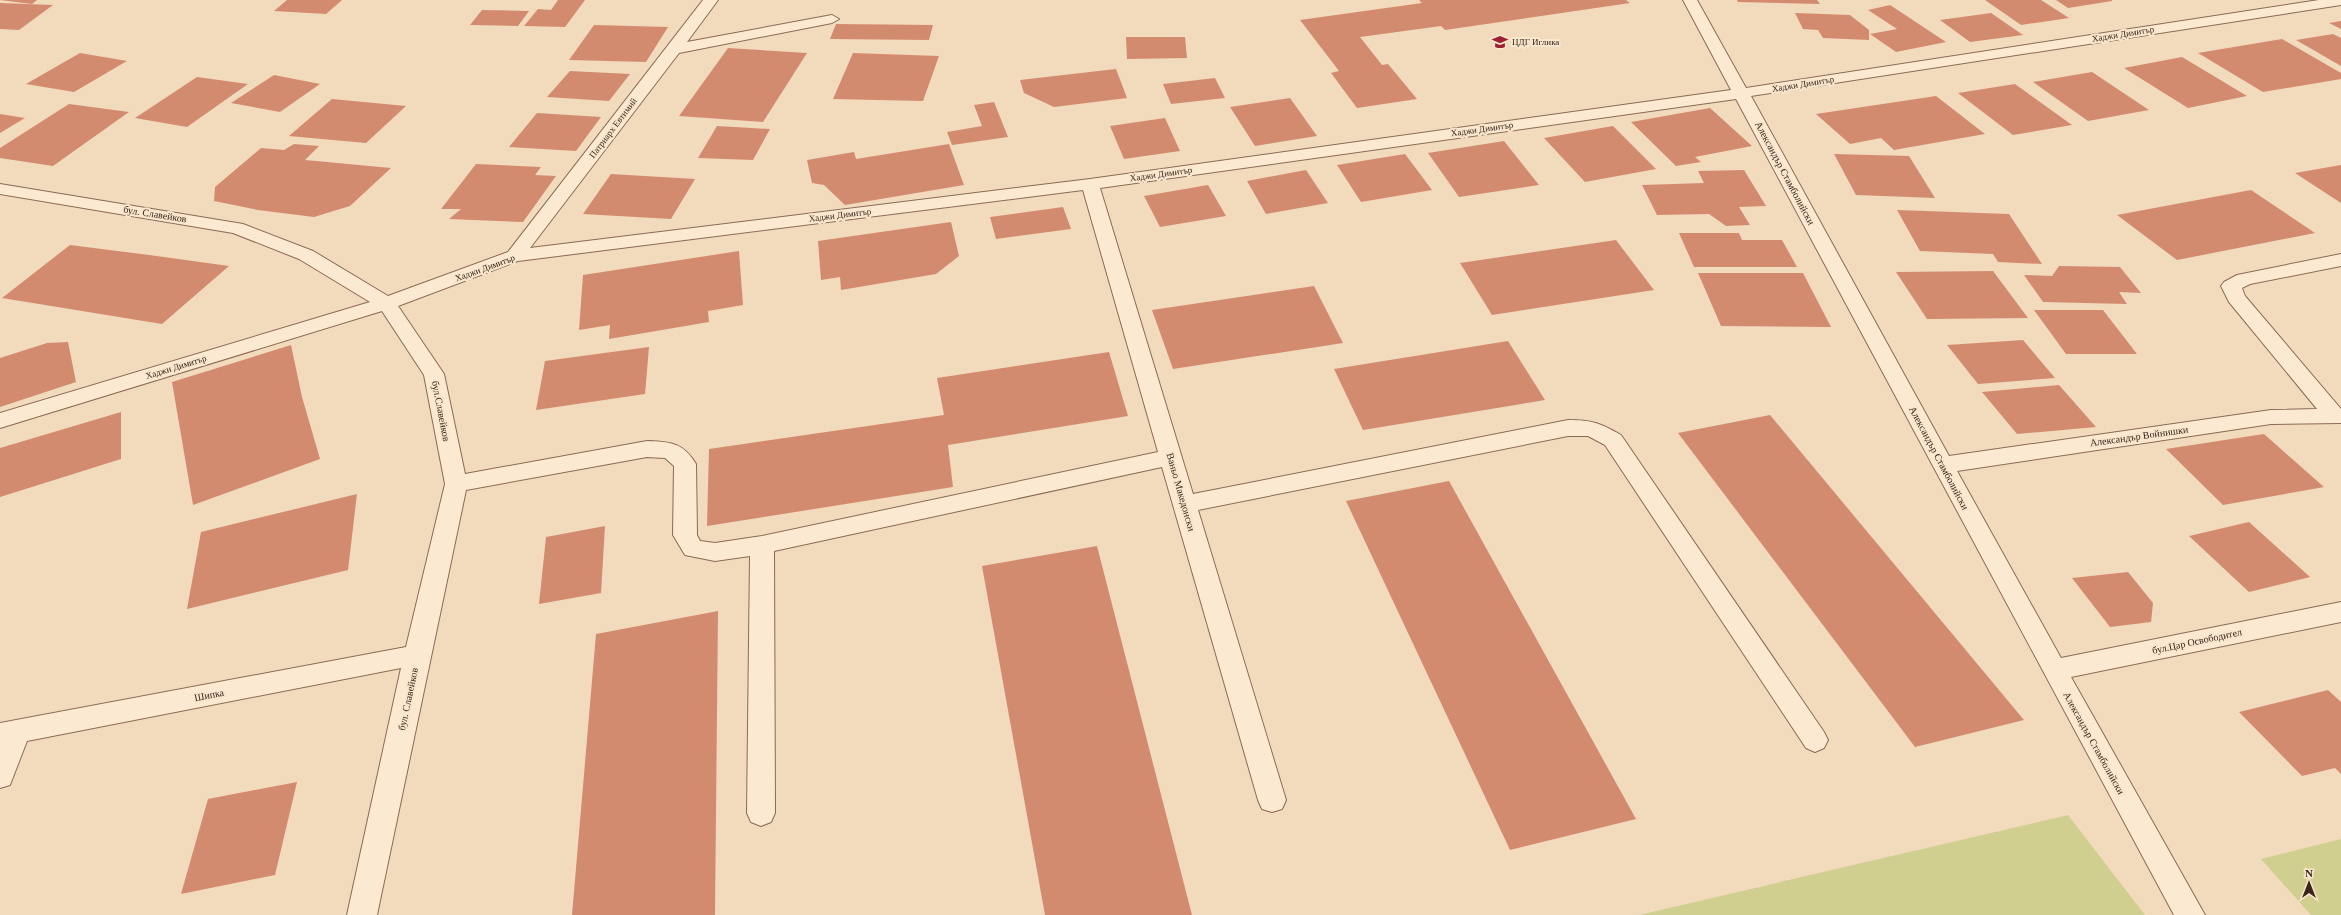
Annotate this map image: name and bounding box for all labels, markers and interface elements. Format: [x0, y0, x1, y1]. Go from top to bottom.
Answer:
street label: Хаджи Димитър [2091, 24, 2155, 44]
school or university icon: ЦДГ Иглика [1491, 33, 1509, 51]
place label: ЦДГ Иглика [1512, 37, 1559, 47]
street label: Хаджи Димитър [1771, 74, 1835, 94]
street label: Патриарх Евтимий [587, 96, 639, 160]
street label: Александър Стамболийски [1753, 119, 1817, 227]
street label: Хаджи Димитър [1450, 120, 1514, 138]
street label: Хаджи Димитър [1129, 165, 1193, 183]
street label: бул. Славейков [123, 204, 188, 224]
street label: Хаджи Димитър [808, 206, 872, 224]
street label: Хаджи Димитър [454, 252, 517, 283]
street label: Хаджи Димитър [144, 353, 208, 381]
street label: бул.Славейков [430, 380, 452, 442]
street label: Александър Стамболийски [1907, 404, 1971, 512]
street label: Александър Войнишки [2089, 424, 2189, 448]
street label: Ваньо Македонски [1165, 452, 1198, 533]
street label: бул.Цар Освободител [2151, 626, 2243, 656]
street label: бул. Славейков [396, 666, 420, 731]
street label: Шипка [193, 687, 225, 703]
street label: Александър Стамболийски [2061, 690, 2127, 797]
north arrow [2289, 863, 2329, 903]
text: N [2305, 867, 2313, 879]

